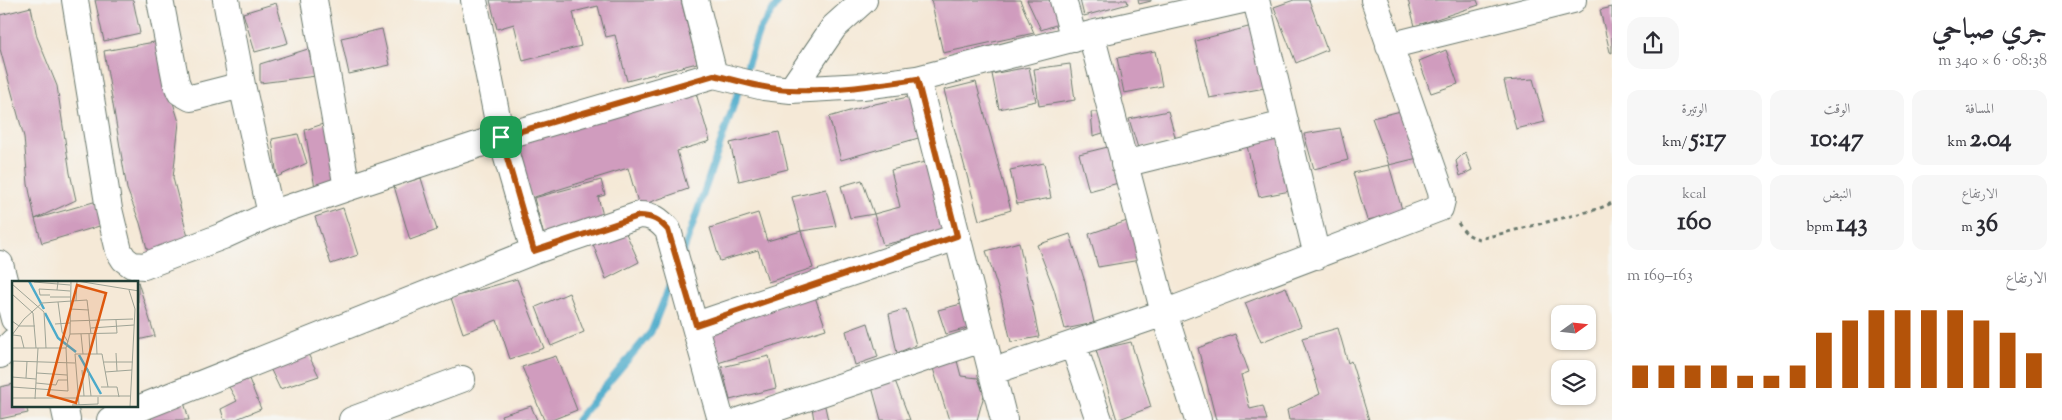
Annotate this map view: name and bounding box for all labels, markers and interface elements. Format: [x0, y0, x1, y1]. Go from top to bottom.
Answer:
text: جري صباحي [1932, 11, 2047, 51]
button: share [1627, 17, 1679, 69]
text: 08:38 · 6 × 340 m [1938, 50, 2047, 73]
text: الوتيرة [1681, 100, 1707, 120]
text: الوقت [1824, 100, 1850, 120]
text: المسافة [1965, 100, 1994, 120]
pin [480, 116, 522, 158]
text: 5:17 [1690, 122, 1726, 158]
text: 10:47 [1811, 122, 1863, 158]
text: 2.04 [1970, 122, 2012, 158]
icon: arrive [487, 123, 515, 151]
text: /km [1662, 133, 1690, 153]
text: km [1948, 133, 1970, 153]
text: kcal [1682, 185, 1706, 205]
text: النبض [1823, 185, 1851, 205]
text: الارتفاع [1962, 185, 1998, 205]
text: 160 [1677, 205, 1711, 241]
text: 143 [1836, 207, 1868, 243]
text: 36 [1976, 207, 1998, 243]
text: bpm [1806, 218, 1836, 238]
text: m [1961, 218, 1976, 238]
text: 163–169 m [1627, 265, 1693, 288]
text: الارتفاع [2005, 268, 2047, 291]
inset map [12, 281, 139, 408]
north arrow [1551, 305, 1596, 350]
map controls [1551, 305, 1596, 405]
button: layers [1551, 360, 1596, 405]

